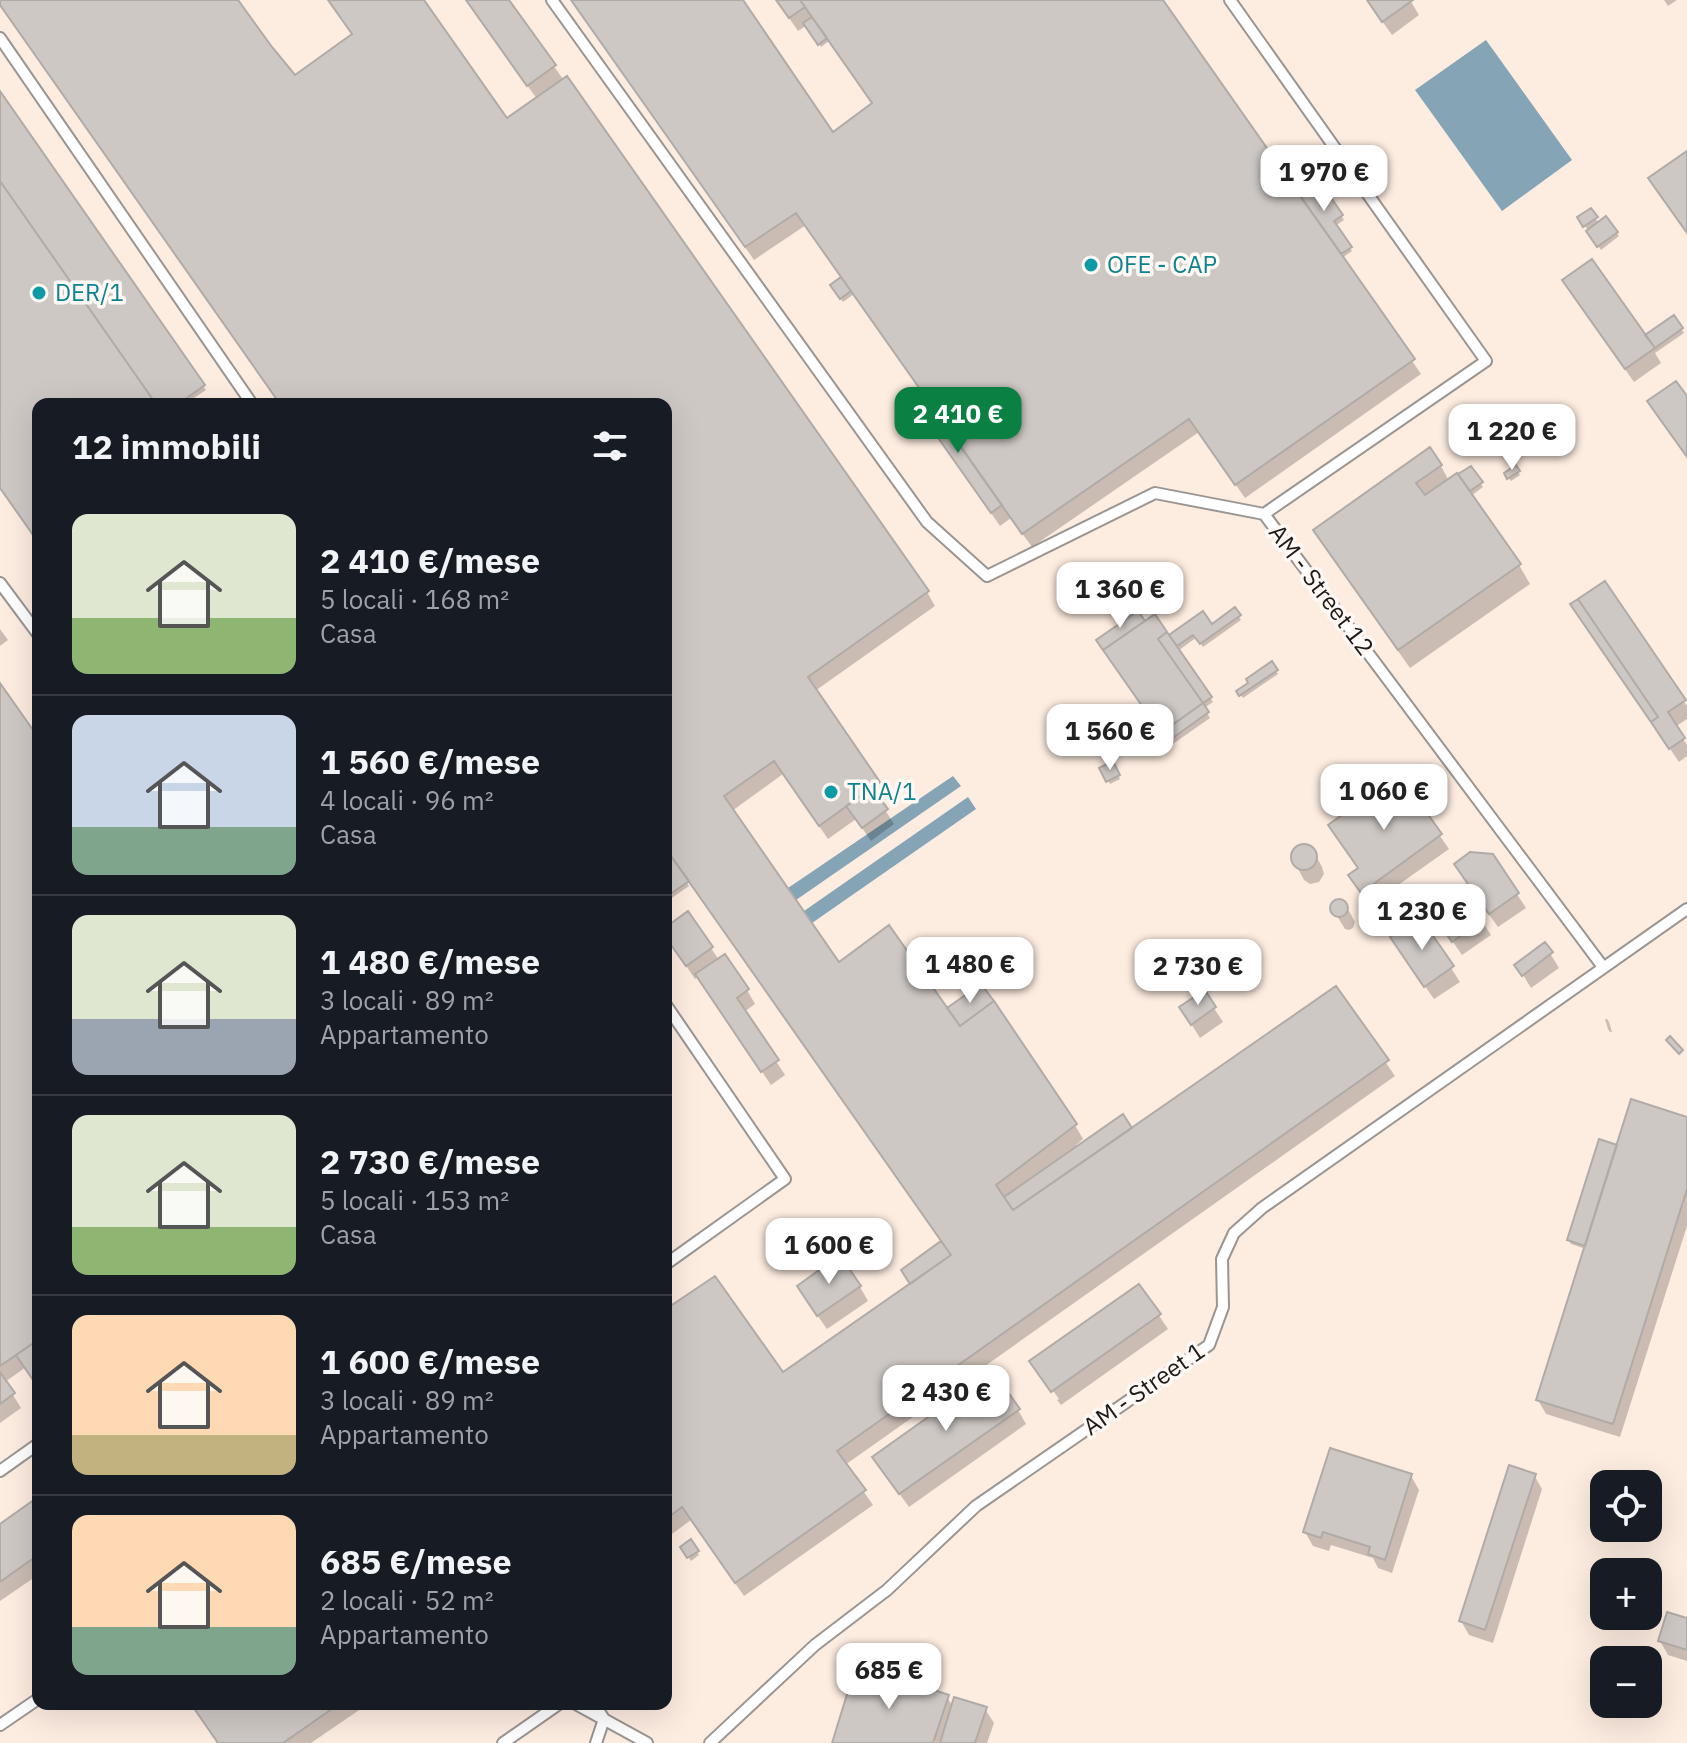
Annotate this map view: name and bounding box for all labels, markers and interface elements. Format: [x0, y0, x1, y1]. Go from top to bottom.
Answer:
pin: 1 970 € [1250, 145, 1398, 213]
text: 1 970 € [1279, 154, 1369, 188]
place label: OFE - CAP [1107, 248, 1217, 280]
marker: OFE - CAP [1082, 256, 1100, 274]
place label: DER/1 [55, 276, 124, 308]
marker: DER/1 [30, 284, 48, 302]
pin: 2 410 € [884, 387, 1032, 455]
text: 2 410 € [913, 396, 1003, 430]
pin: 1 220 € [1438, 404, 1586, 472]
text: 1 220 € [1467, 413, 1557, 447]
text: 12 immobili [72, 424, 261, 468]
icon: filters [588, 424, 632, 468]
street label: AM - Street 12 [1262, 517, 1382, 661]
text: 2 410 €/mese [320, 538, 540, 582]
icon: home [136, 546, 232, 642]
pin: 1 360 € [1046, 562, 1194, 630]
text: 1 360 € [1075, 571, 1165, 605]
text: 5 locali · 168 m² [320, 582, 509, 616]
text: Casa [320, 616, 377, 650]
pin: 1 560 € [1036, 704, 1184, 772]
text: 1 560 € [1065, 713, 1155, 747]
text: 1 560 €/mese [320, 739, 540, 783]
icon: home [136, 747, 232, 843]
pin: 1 060 € [1310, 764, 1458, 832]
text: 1 060 € [1339, 773, 1429, 807]
place label: TNA/1 [847, 775, 917, 807]
text: 4 locali · 96 m² [320, 783, 494, 817]
marker: TNA/1 [822, 783, 840, 801]
text: Casa [320, 817, 377, 851]
pin: 1 230 € [1348, 884, 1496, 952]
text: 1 230 € [1377, 893, 1467, 927]
pin: 1 480 € [896, 937, 1044, 1005]
text: 1 480 €/mese [320, 939, 540, 983]
pin: 2 730 € [1124, 939, 1272, 1007]
text: 1 480 € [925, 946, 1015, 980]
icon: home [136, 947, 232, 1043]
text: 2 730 € [1153, 948, 1243, 982]
text: 3 locali · 89 m² [320, 983, 494, 1017]
text: Appartamento [320, 1017, 489, 1051]
text: 2 730 €/mese [320, 1139, 540, 1183]
icon: home [136, 1147, 232, 1243]
text: 5 locali · 153 m² [320, 1183, 509, 1217]
text: Casa [320, 1217, 377, 1251]
pin: 1 600 € [755, 1218, 903, 1286]
text: 1 600 € [784, 1227, 874, 1261]
street label: AM - Street 1 [1076, 1334, 1211, 1442]
text: 1 600 €/mese [320, 1339, 540, 1383]
icon: home [136, 1347, 232, 1443]
pin: 2 430 € [872, 1365, 1020, 1433]
text: 2 430 € [901, 1374, 991, 1408]
text: 3 locali · 89 m² [320, 1383, 494, 1417]
text: Appartamento [320, 1417, 489, 1451]
map controls [1590, 1470, 1662, 1718]
button: locate [1590, 1470, 1662, 1542]
text: 685 €/mese [320, 1539, 512, 1583]
icon: home [136, 1547, 232, 1643]
button: + [1590, 1558, 1662, 1630]
text: 2 locali · 52 m² [320, 1583, 494, 1617]
text: Appartamento [320, 1617, 489, 1651]
pin: 685 € [833, 1643, 945, 1711]
button: − [1590, 1646, 1662, 1718]
text: 685 € [854, 1652, 924, 1686]

